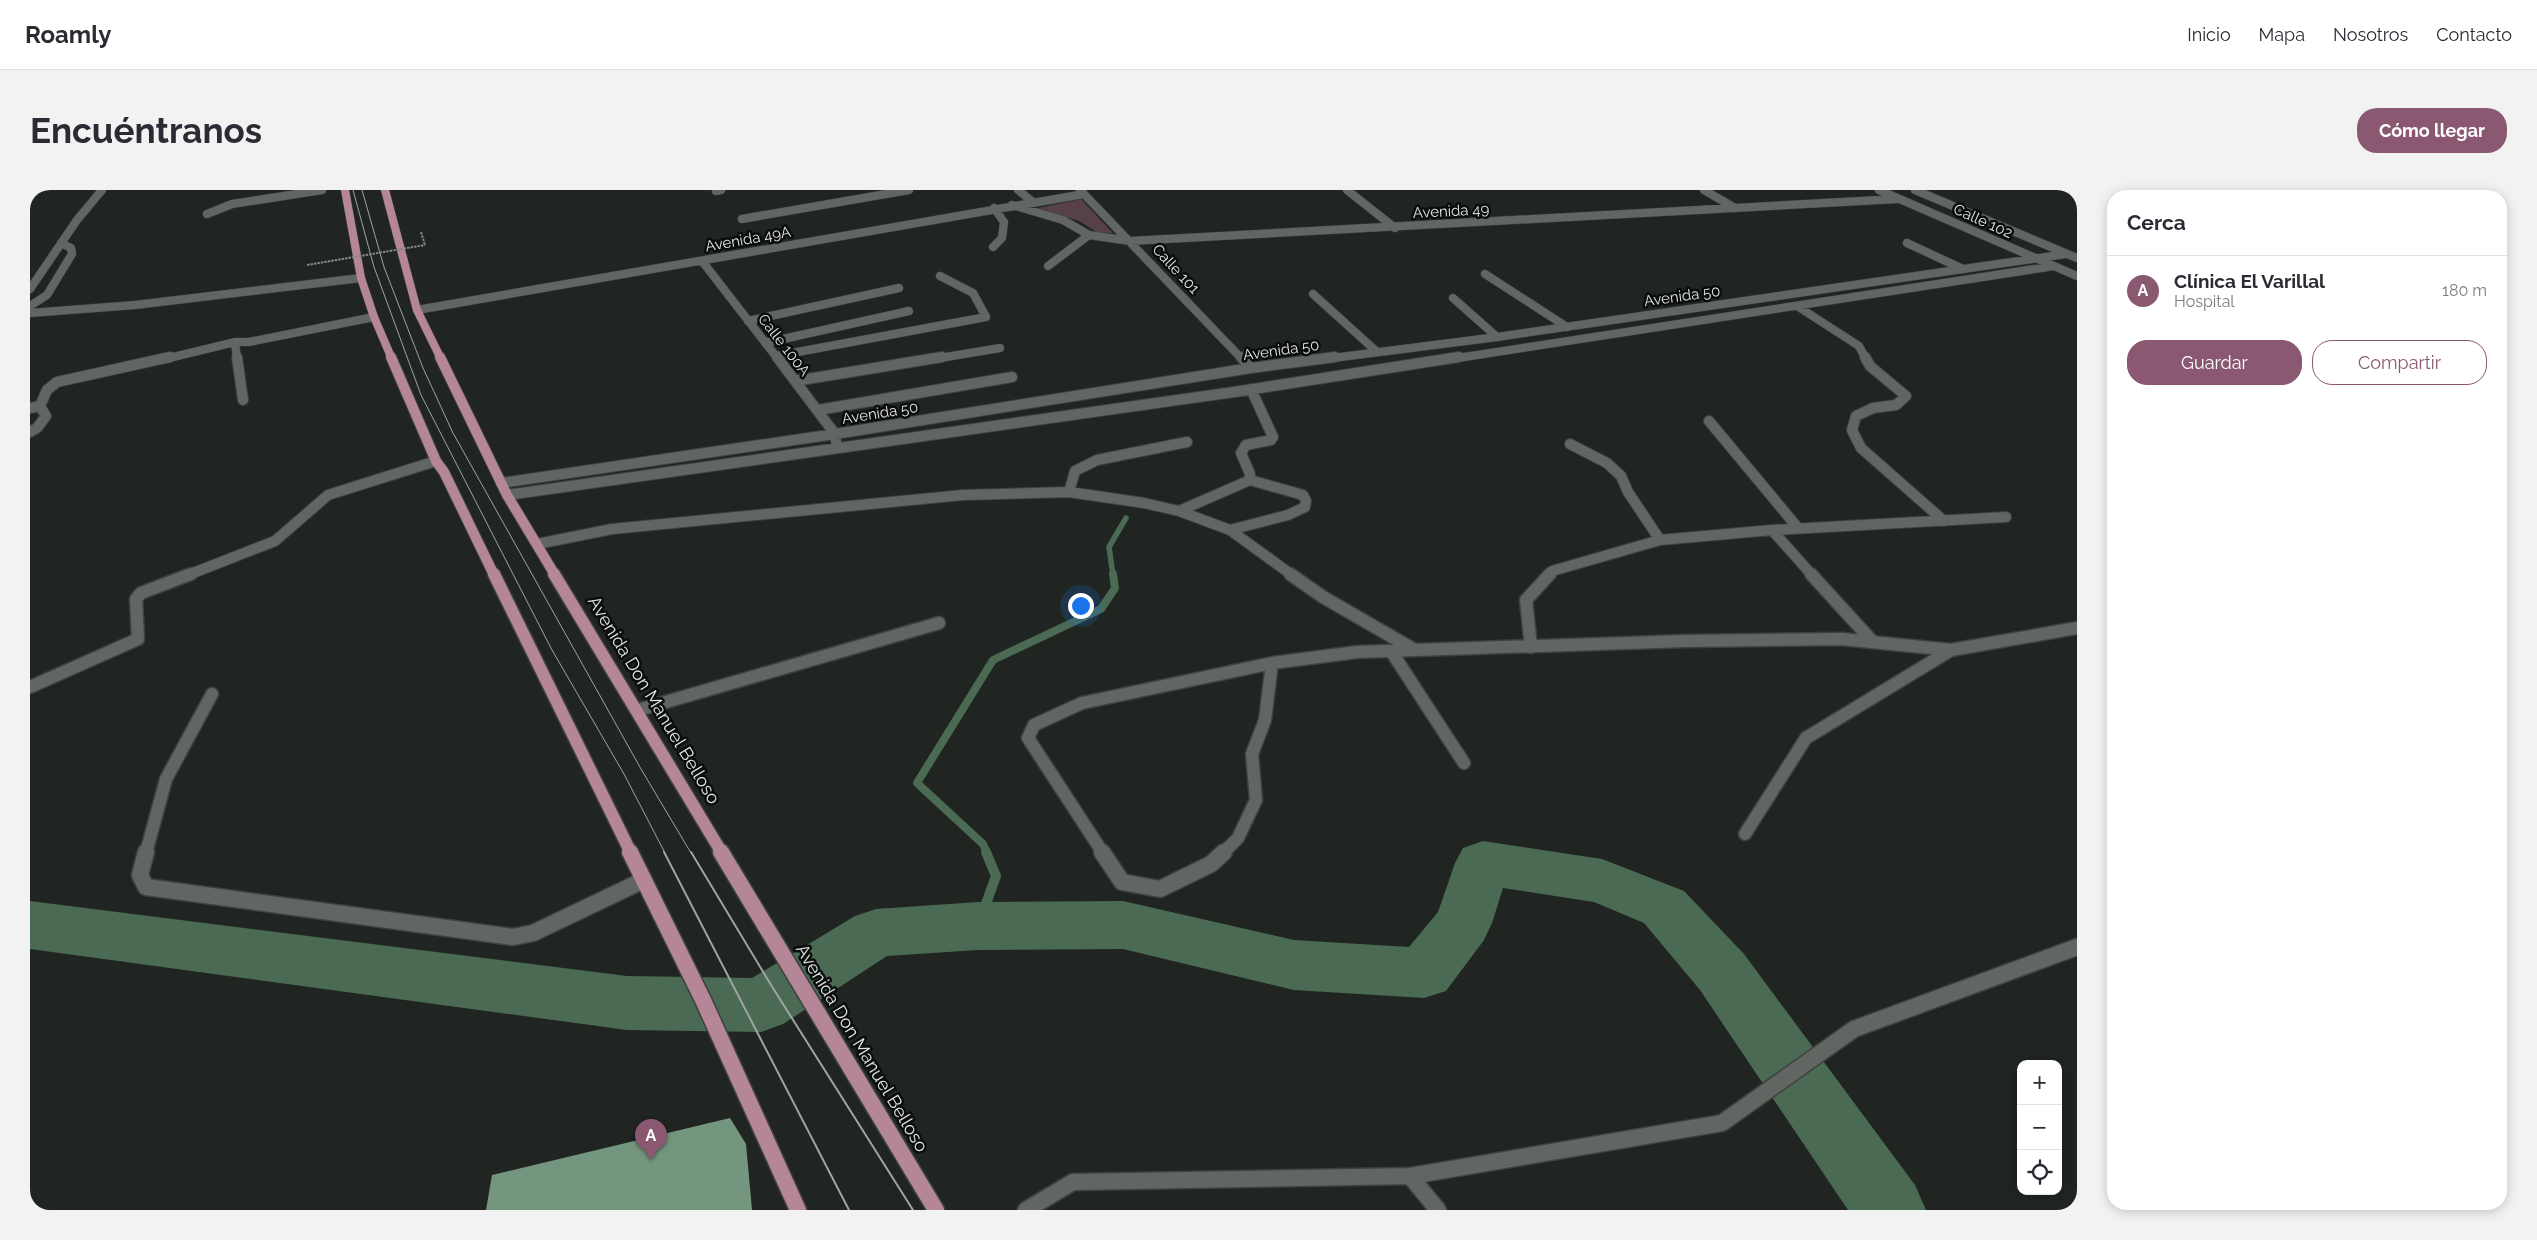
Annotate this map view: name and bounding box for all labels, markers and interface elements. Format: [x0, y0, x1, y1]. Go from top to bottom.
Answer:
text: Roamly [25, 20, 111, 49]
text: Inicio [2187, 24, 2231, 45]
text: Mapa [2259, 24, 2305, 45]
text: Nosotros [2333, 24, 2408, 45]
text: Contacto [2436, 24, 2512, 45]
button: Cómo llegar [2357, 108, 2507, 153]
text: Encuéntranos [30, 110, 262, 151]
street label: Avenida 49 [1412, 200, 1490, 222]
street label: Calle 102 [1951, 200, 2015, 242]
text: Cerca [2127, 210, 2186, 235]
street label: Avenida 49A [704, 223, 792, 255]
street label: Calle 101 [1149, 240, 1204, 298]
text: Clínica El Varillal [2174, 270, 2325, 292]
text: A [2138, 281, 2148, 300]
text: 180 m [2442, 281, 2487, 300]
street label: Avenida 50 [1643, 282, 1721, 310]
text: Hospital [2174, 292, 2235, 311]
street label: Calle 100A [754, 310, 814, 380]
street label: Avenida 50 [1242, 336, 1320, 364]
button: Guardar [2127, 340, 2302, 385]
button: Compartir [2312, 340, 2487, 385]
street label: Avenida 50 [841, 398, 919, 428]
street label: Avenida Don Manuel Belloso [584, 592, 725, 808]
your location [1068, 593, 1094, 619]
street label: Avenida Don Manuel Belloso [792, 940, 933, 1156]
map controls [2017, 1060, 2062, 1195]
button: + [2017, 1060, 2062, 1105]
button: − [2017, 1105, 2062, 1150]
pin: A [635, 1119, 667, 1160]
button: locate [2017, 1150, 2062, 1195]

